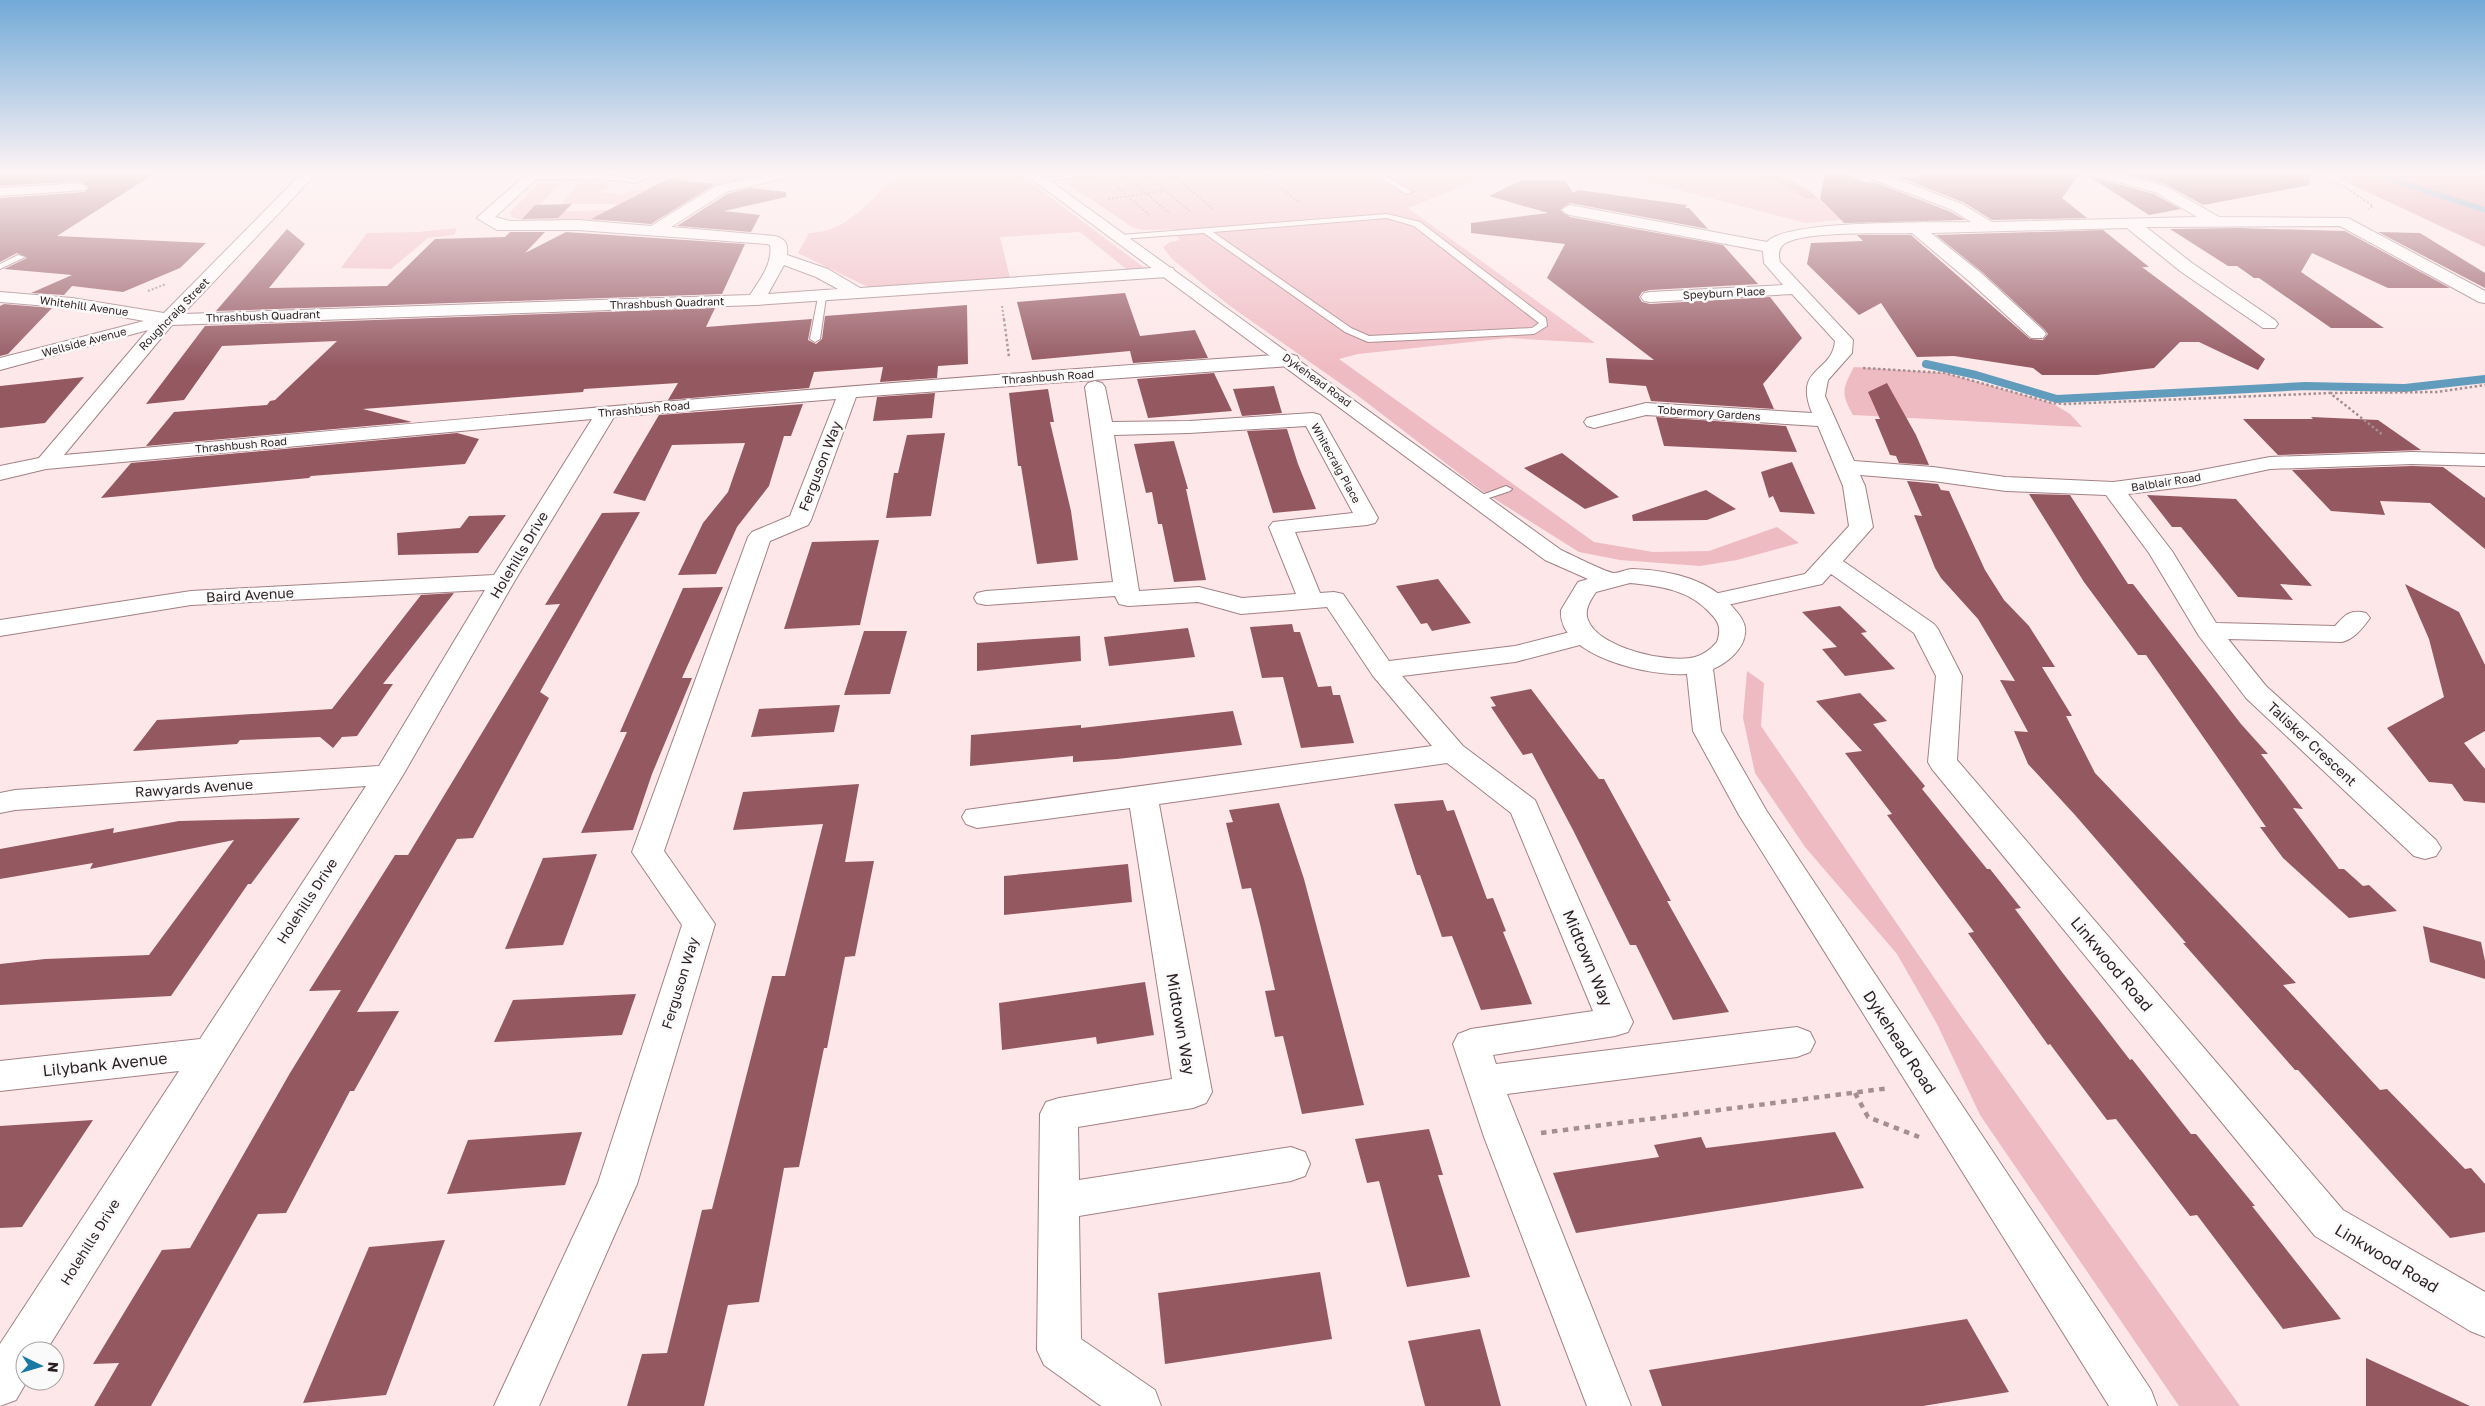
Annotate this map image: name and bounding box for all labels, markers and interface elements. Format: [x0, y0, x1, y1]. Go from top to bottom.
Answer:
street label: Roughcraig Street [136, 275, 212, 353]
street label: Speyburn Place [1682, 284, 1766, 301]
street label: Whitehill Avenue [39, 293, 129, 318]
street label: Thrashbush Quadrant [610, 294, 724, 311]
street label: Thrashbush Quadrant [206, 307, 320, 324]
street label: Wellside Avenue [40, 324, 128, 359]
street label: Dykehead Road [1280, 350, 1354, 409]
street label: Thrashbush Road [1001, 367, 1094, 386]
street label: Thrashbush Road [597, 398, 690, 419]
street label: Tobermory Gardens [1657, 402, 1761, 423]
street label: Ferguson Way [795, 418, 845, 513]
street label: Whitecraig Place [1309, 421, 1364, 505]
street label: Thrashbush Road [194, 434, 287, 455]
street label: Balblair Road [2130, 470, 2202, 493]
street label: Holehills Drive [486, 508, 551, 601]
street label: Baird Avenue [206, 584, 294, 605]
street label: Talisker Crescent [2264, 698, 2361, 789]
street label: Rawyards Avenue [134, 775, 254, 800]
street label: Holehills Drive [273, 855, 341, 947]
street label: Midtown Way [1559, 907, 1617, 1009]
street label: Linkwood Road [2067, 913, 2157, 1015]
street label: Ferguson Way [658, 935, 702, 1031]
street label: Midtown Way [1162, 972, 1200, 1076]
street label: Dykehead Road [1859, 986, 1941, 1098]
street label: Lilybank Avenue [42, 1047, 168, 1081]
street label: Holehills Drive [56, 1195, 123, 1288]
street label: Linkwood Road [2331, 1219, 2443, 1297]
north arrow [15, 1341, 65, 1391]
text: N [45, 1361, 62, 1373]

